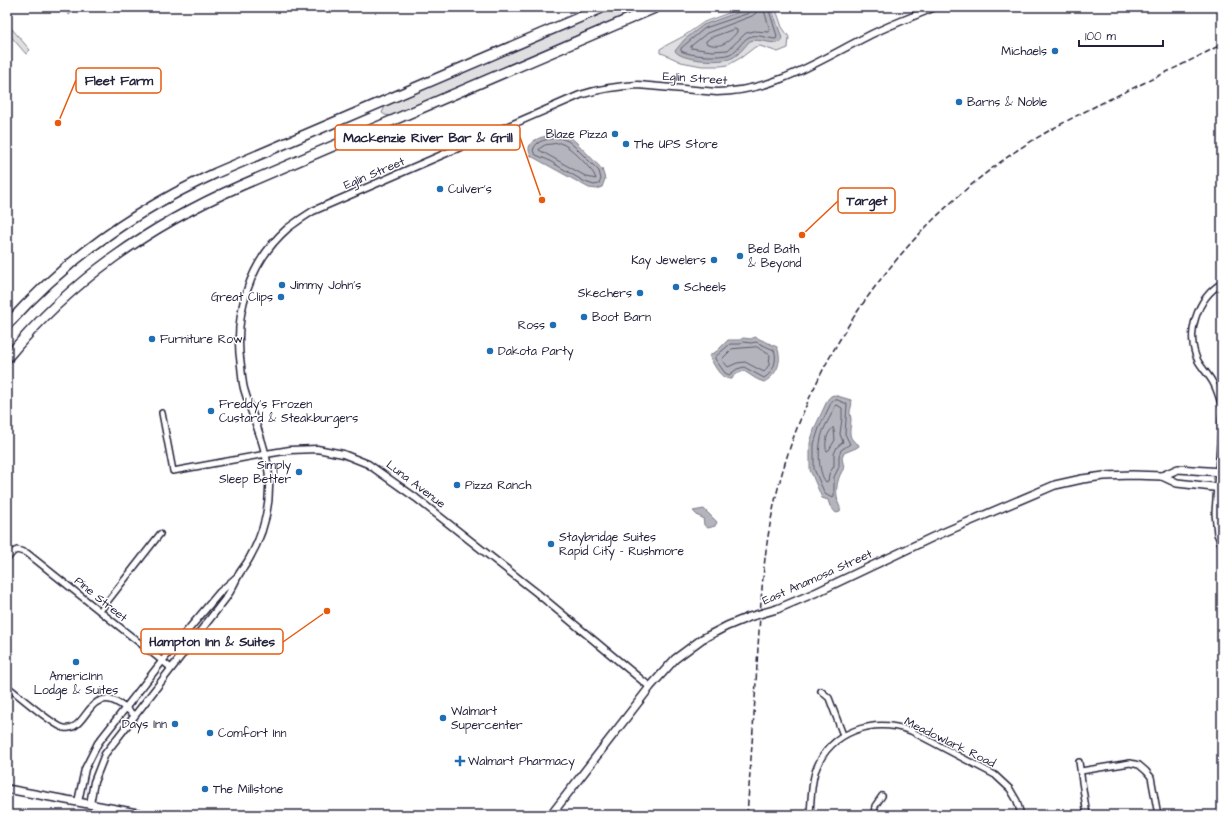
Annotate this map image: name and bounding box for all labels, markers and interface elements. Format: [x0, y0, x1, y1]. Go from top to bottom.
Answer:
scale bar [1079, 22, 1163, 48]
text: 100 m [1085, 28, 1116, 45]
place label: Michaels [1001, 43, 1047, 60]
marker: Michaels [1050, 46, 1060, 56]
callout: Fleet Farm [76, 68, 161, 93]
street label: Eglin Street [662, 68, 728, 90]
text: Fleet Farm [85, 72, 154, 90]
place label: Barns & Noble [967, 94, 1048, 111]
marker: Barns & Noble [954, 97, 964, 107]
callout: Mackenzie River Bar & Grill [335, 125, 520, 150]
place label: Blaze Pizza [546, 126, 607, 143]
text: Mackenzie River Bar & Grill [343, 129, 513, 147]
marker: Blaze Pizza [610, 129, 620, 139]
place label: The UPS Store [634, 136, 719, 153]
marker: The UPS Store [621, 139, 631, 149]
street label: Eglin Street [341, 153, 408, 195]
place label: Culver's [448, 181, 492, 198]
marker: Culver's [435, 184, 445, 194]
callout: Target [838, 188, 895, 213]
text: Target [846, 192, 888, 212]
place label: Bed Bath & Beyond [748, 241, 801, 273]
marker: Bed Bath & Beyond [735, 251, 745, 261]
place label: Kay Jewelers [631, 252, 706, 270]
marker: Kay Jewelers [709, 255, 719, 265]
place label: Jimmy John's [290, 277, 361, 295]
place label: Scheels [684, 279, 726, 296]
marker: Jimmy John's [277, 280, 287, 290]
marker: Scheels [671, 282, 681, 292]
place label: Skechers [578, 285, 632, 302]
marker: Skechers [635, 288, 645, 298]
place label: Great Clips [211, 289, 273, 306]
marker: Great Clips [276, 292, 286, 302]
place label: Boot Barn [592, 309, 651, 326]
marker: Boot Barn [579, 312, 589, 322]
place label: Ross [518, 317, 545, 334]
marker: Ross [548, 320, 558, 330]
place label: Furniture Row [160, 331, 243, 348]
marker: Furniture Row [147, 334, 157, 344]
place label: Dakota Party [498, 343, 574, 361]
marker: Dakota Party [485, 346, 495, 356]
place label: Freddy's Frozen Custard & Steakburgers [219, 396, 358, 428]
marker: Freddy's Frozen Custard & Steakburgers [206, 406, 216, 416]
street label: Luna Avenue [383, 456, 449, 513]
place label: Simply Sleep Better [219, 457, 291, 488]
marker: Simply Sleep Better [294, 467, 304, 477]
place label: Pizza Ranch [465, 477, 532, 494]
marker: Pizza Ranch [452, 480, 462, 490]
place label: Staybridge Suites Rapid City - Rushmore [559, 529, 685, 561]
marker: Staybridge Suites Rapid City - Rushmore [546, 539, 556, 549]
street label: East Anamosa Street [760, 545, 875, 609]
street label: Pine Street [71, 573, 131, 626]
callout: Hampton Inn & Suites [141, 629, 283, 654]
text: Hampton Inn & Suites [149, 633, 275, 652]
marker: AmericInn Lodge & Suites [71, 657, 81, 667]
place label: AmericInn Lodge & Suites [34, 668, 118, 700]
place label: Walmart Supercenter [451, 703, 523, 734]
marker: Walmart Supercenter [438, 713, 448, 723]
street label: Meadowlark Road [901, 713, 998, 772]
place label: Days Inn [122, 716, 167, 734]
marker: Days Inn [170, 719, 180, 729]
place label: Comfort Inn [218, 725, 287, 742]
marker: Comfort Inn [205, 728, 215, 738]
place label: Walmart Pharmacy [468, 753, 575, 771]
marker: Walmart Pharmacy [455, 756, 465, 766]
place label: The Millstone [213, 781, 284, 798]
marker: The Millstone [200, 784, 210, 794]

